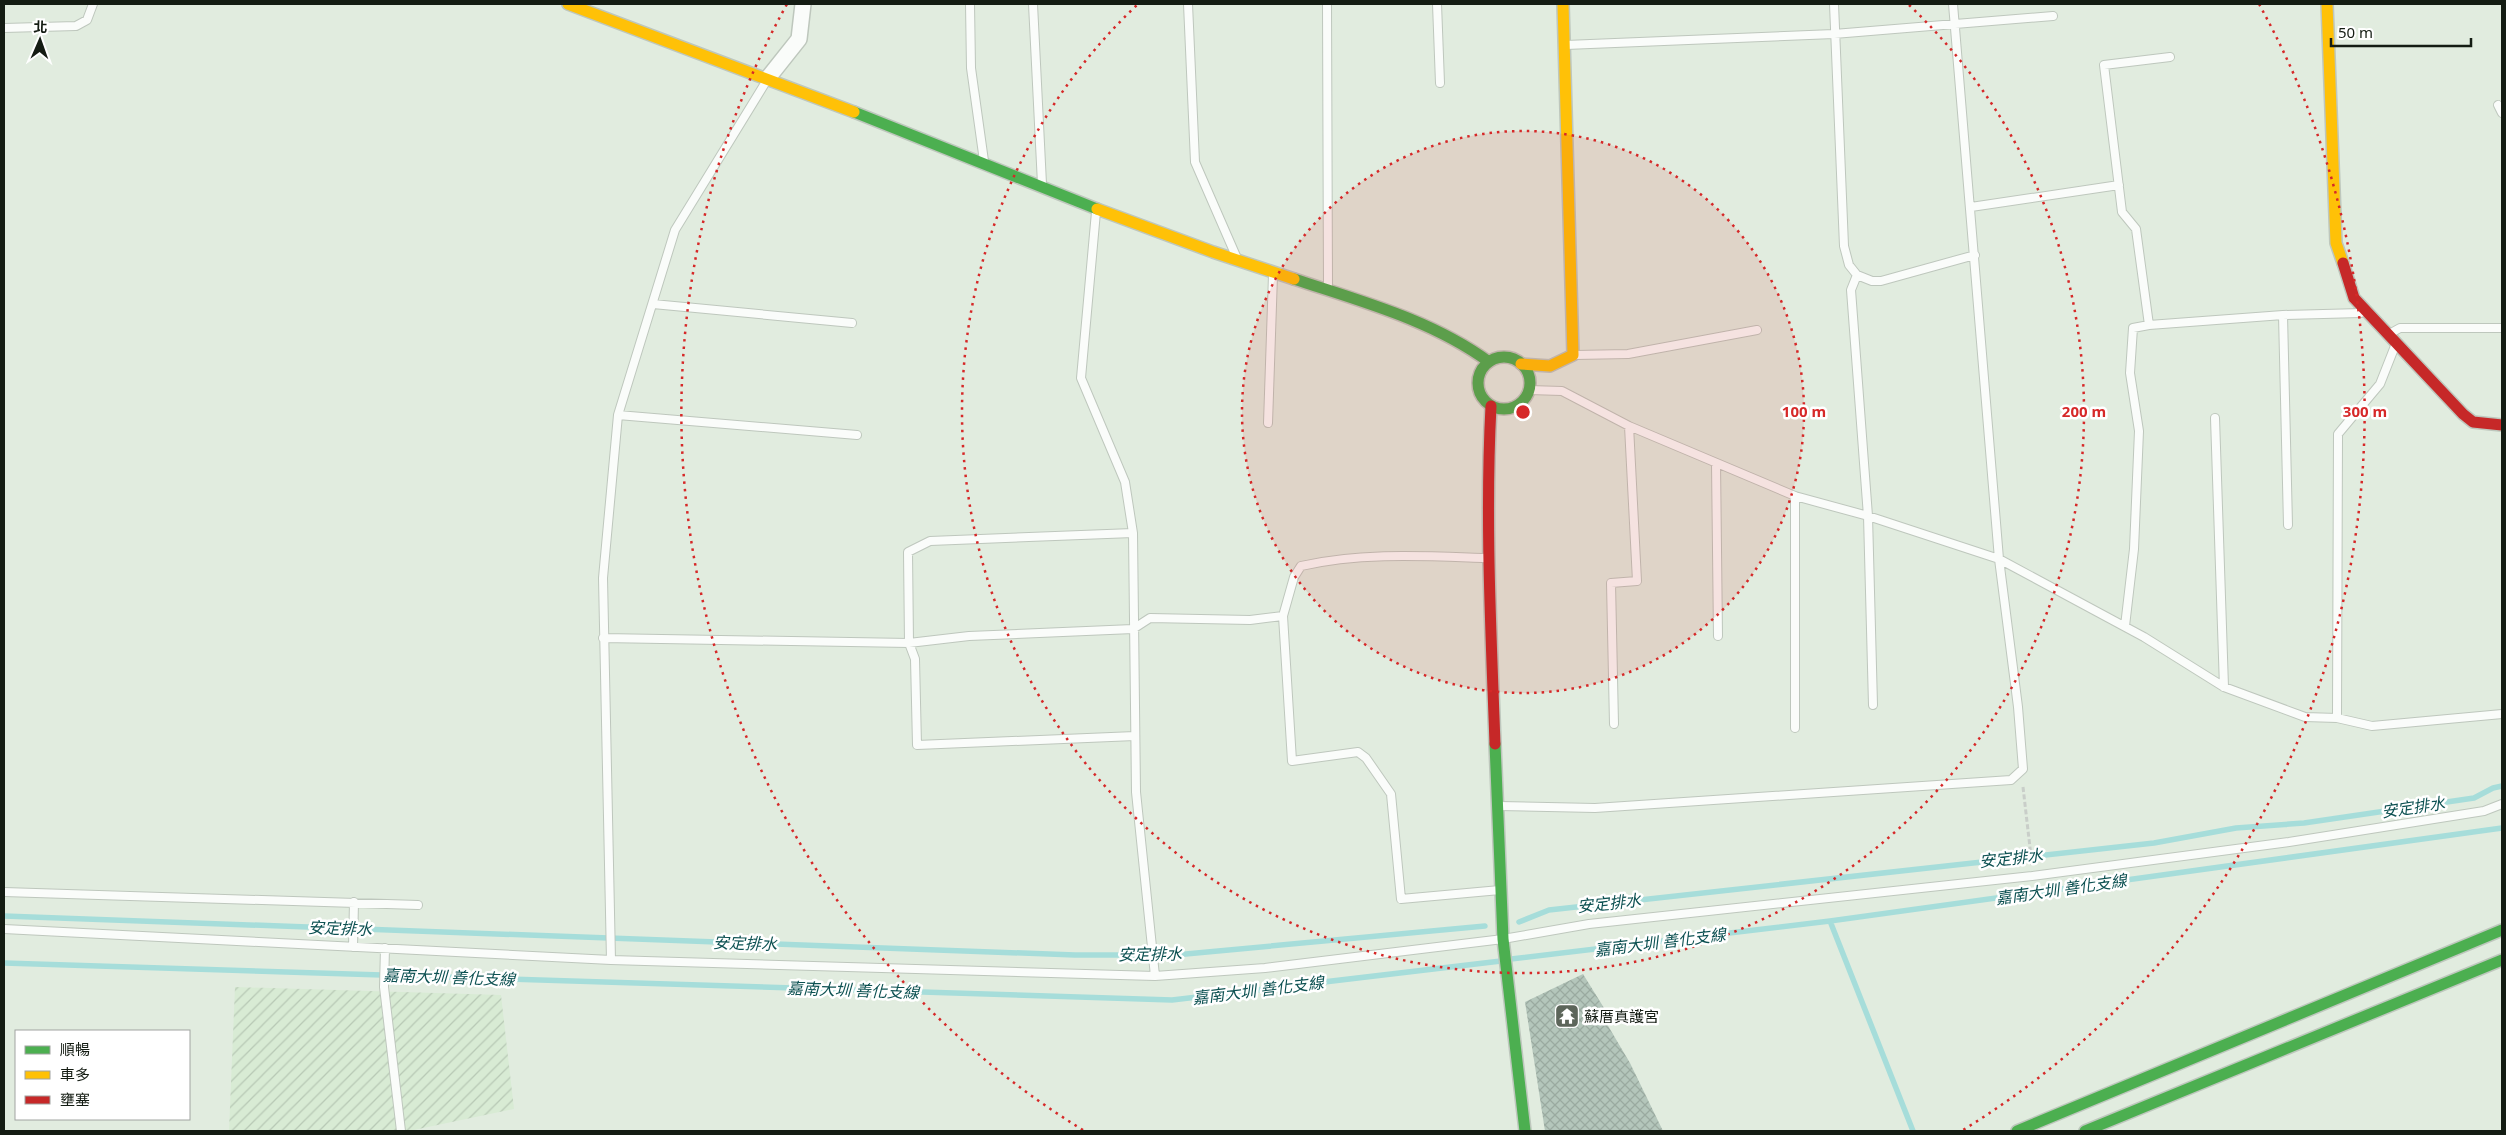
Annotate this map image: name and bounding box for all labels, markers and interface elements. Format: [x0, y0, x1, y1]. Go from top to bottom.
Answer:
north arrow [15, 15, 65, 65]
scale bar [2331, 15, 2471, 47]
text: 北 [33, 17, 48, 36]
text: 50 m [2338, 22, 2373, 42]
text: 100 m [1782, 401, 1826, 421]
text: 200 m [2062, 401, 2106, 421]
text: 300 m [2343, 401, 2387, 421]
centre of rings [1514, 403, 1532, 421]
water label: 安定排水 [2380, 792, 2447, 822]
water label: 安定排水 [1978, 844, 2045, 872]
water label: 嘉南大圳 善化支線 [1994, 869, 2130, 909]
water label: 安定排水 [1576, 889, 1643, 917]
water label: 安定排水 [308, 916, 373, 940]
water label: 嘉南大圳 善化支線 [1593, 923, 1729, 961]
water label: 安定排水 [713, 931, 778, 955]
water label: 安定排水 [1118, 942, 1183, 966]
water label: 嘉南大圳 善化支線 [383, 964, 517, 990]
water label: 嘉南大圳 善化支線 [1191, 971, 1327, 1009]
water label: 嘉南大圳 善化支線 [787, 977, 921, 1003]
temple icon: 蘇厝真護宮 [1554, 1003, 1580, 1029]
place label: 蘇厝真護宮 [1584, 1006, 1659, 1026]
legend [15, 1030, 190, 1120]
text: 順暢 [60, 1039, 90, 1059]
text: 車多 [60, 1064, 90, 1084]
text: 壅塞 [60, 1089, 90, 1109]

